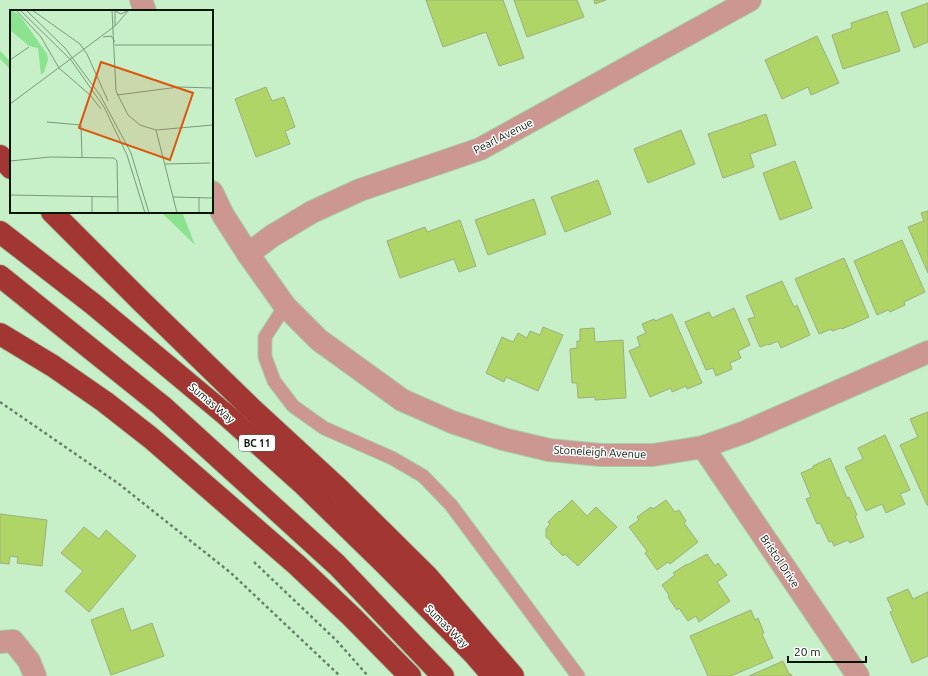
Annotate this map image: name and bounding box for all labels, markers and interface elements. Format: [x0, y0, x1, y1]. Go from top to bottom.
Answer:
inset map [10, 10, 213, 213]
street label: Pearl Avenue [471, 116, 535, 156]
street label: Sumas Way [187, 381, 238, 426]
road number: BC 11 [239, 435, 275, 451]
street label: Stoneleigh Avenue [553, 444, 647, 460]
street label: Bristol Drive [758, 532, 802, 590]
street label: Sumas Way [423, 602, 471, 650]
scale bar [788, 638, 866, 664]
text: 20 m [794, 645, 821, 658]

